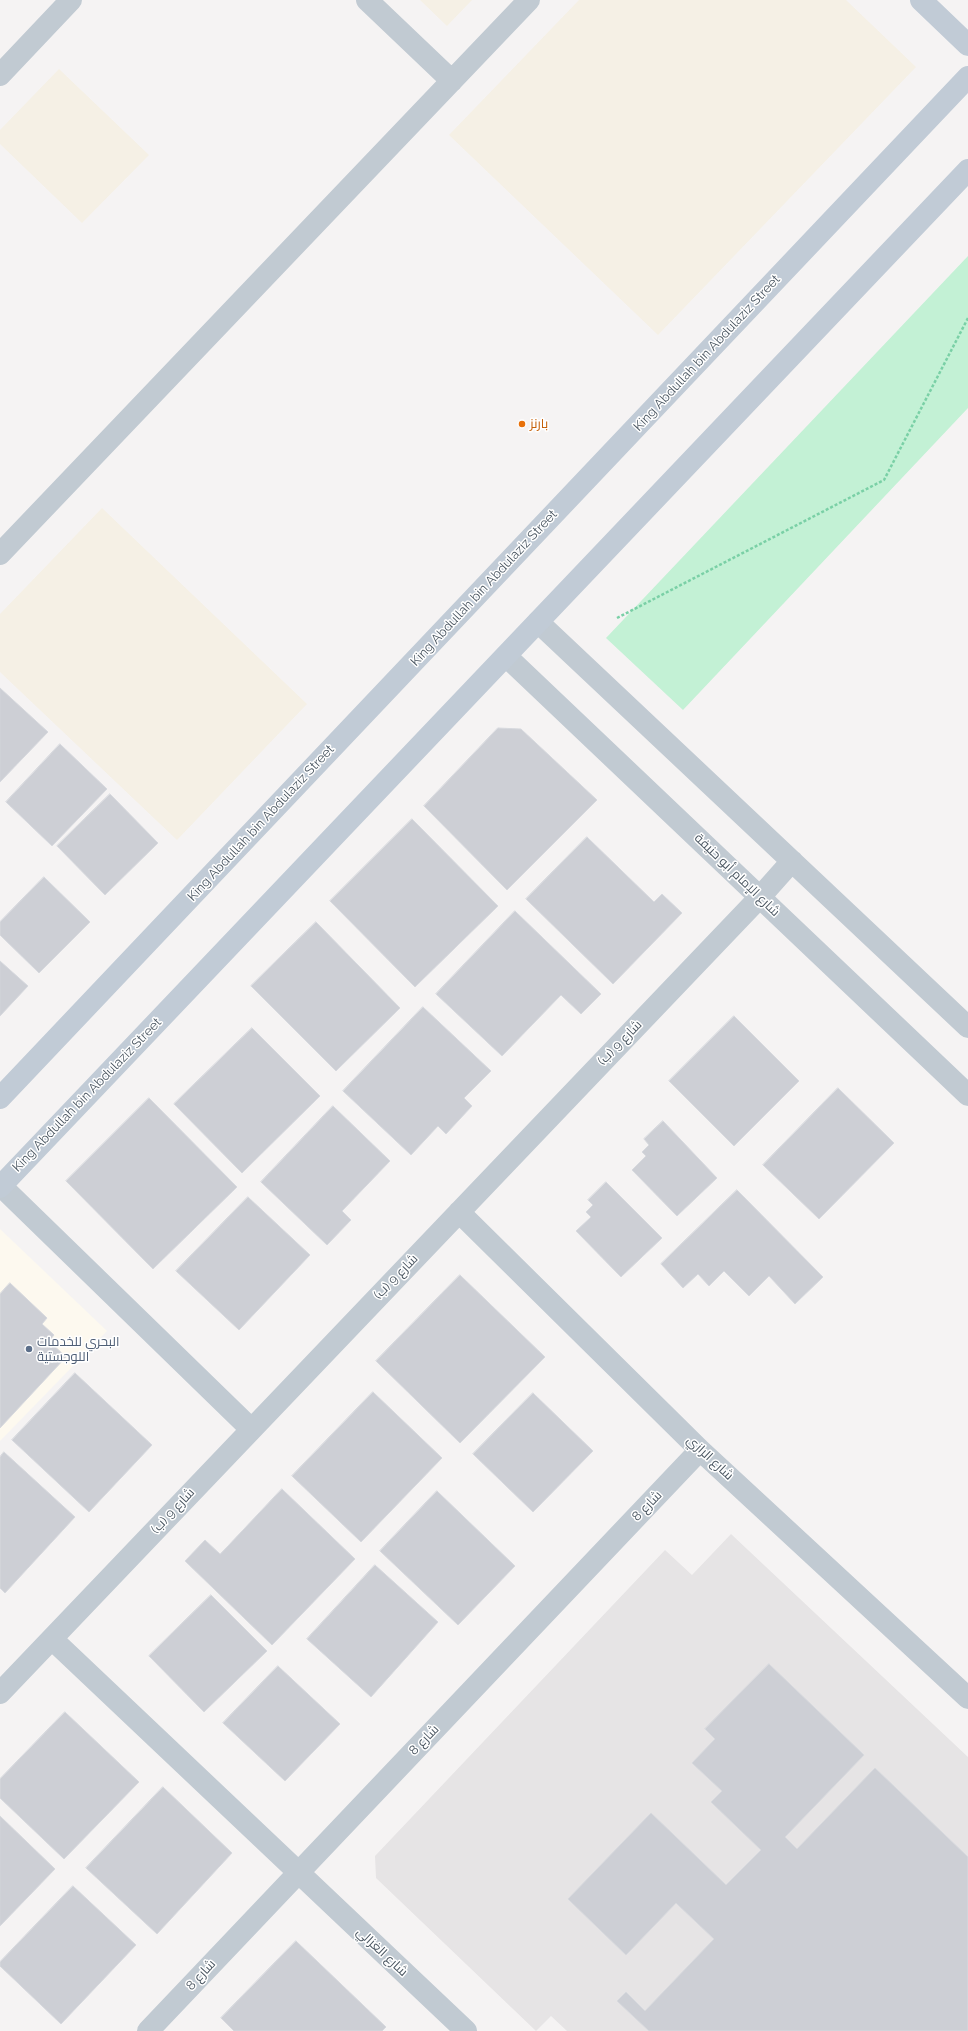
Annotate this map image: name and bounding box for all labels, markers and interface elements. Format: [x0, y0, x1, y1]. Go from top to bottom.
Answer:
street label: King Abdullah bin Abdulaziz Street [630, 272, 784, 434]
place label: بارنز [530, 416, 548, 432]
marker: بارنز [517, 419, 527, 429]
street label: King Abdullah bin Abdulaziz Street [407, 507, 561, 669]
street label: King Abdullah bin Abdulaziz Street [184, 742, 338, 904]
street label: شارع الإمام أبو حنيفة [691, 830, 783, 920]
street label: King Abdullah bin Abdulaziz Street [9, 1015, 165, 1175]
street label: شارع 9 (ب) [595, 1017, 645, 1069]
street label: شارع 9 (ب) [371, 1251, 421, 1303]
place label: البحري للخدمات اللوجستية [37, 1334, 119, 1365]
marker: البحري للخدمات اللوجستية [24, 1344, 34, 1354]
street label: شارع الرازي [683, 1433, 737, 1483]
street label: شارع 9 (ب) [148, 1485, 198, 1537]
street label: شارع 8 [629, 1488, 665, 1524]
street label: شارع 8 [406, 1722, 442, 1758]
street label: شارع الغزالي [353, 1924, 411, 1980]
street label: شارع 8 [183, 1956, 219, 1994]

